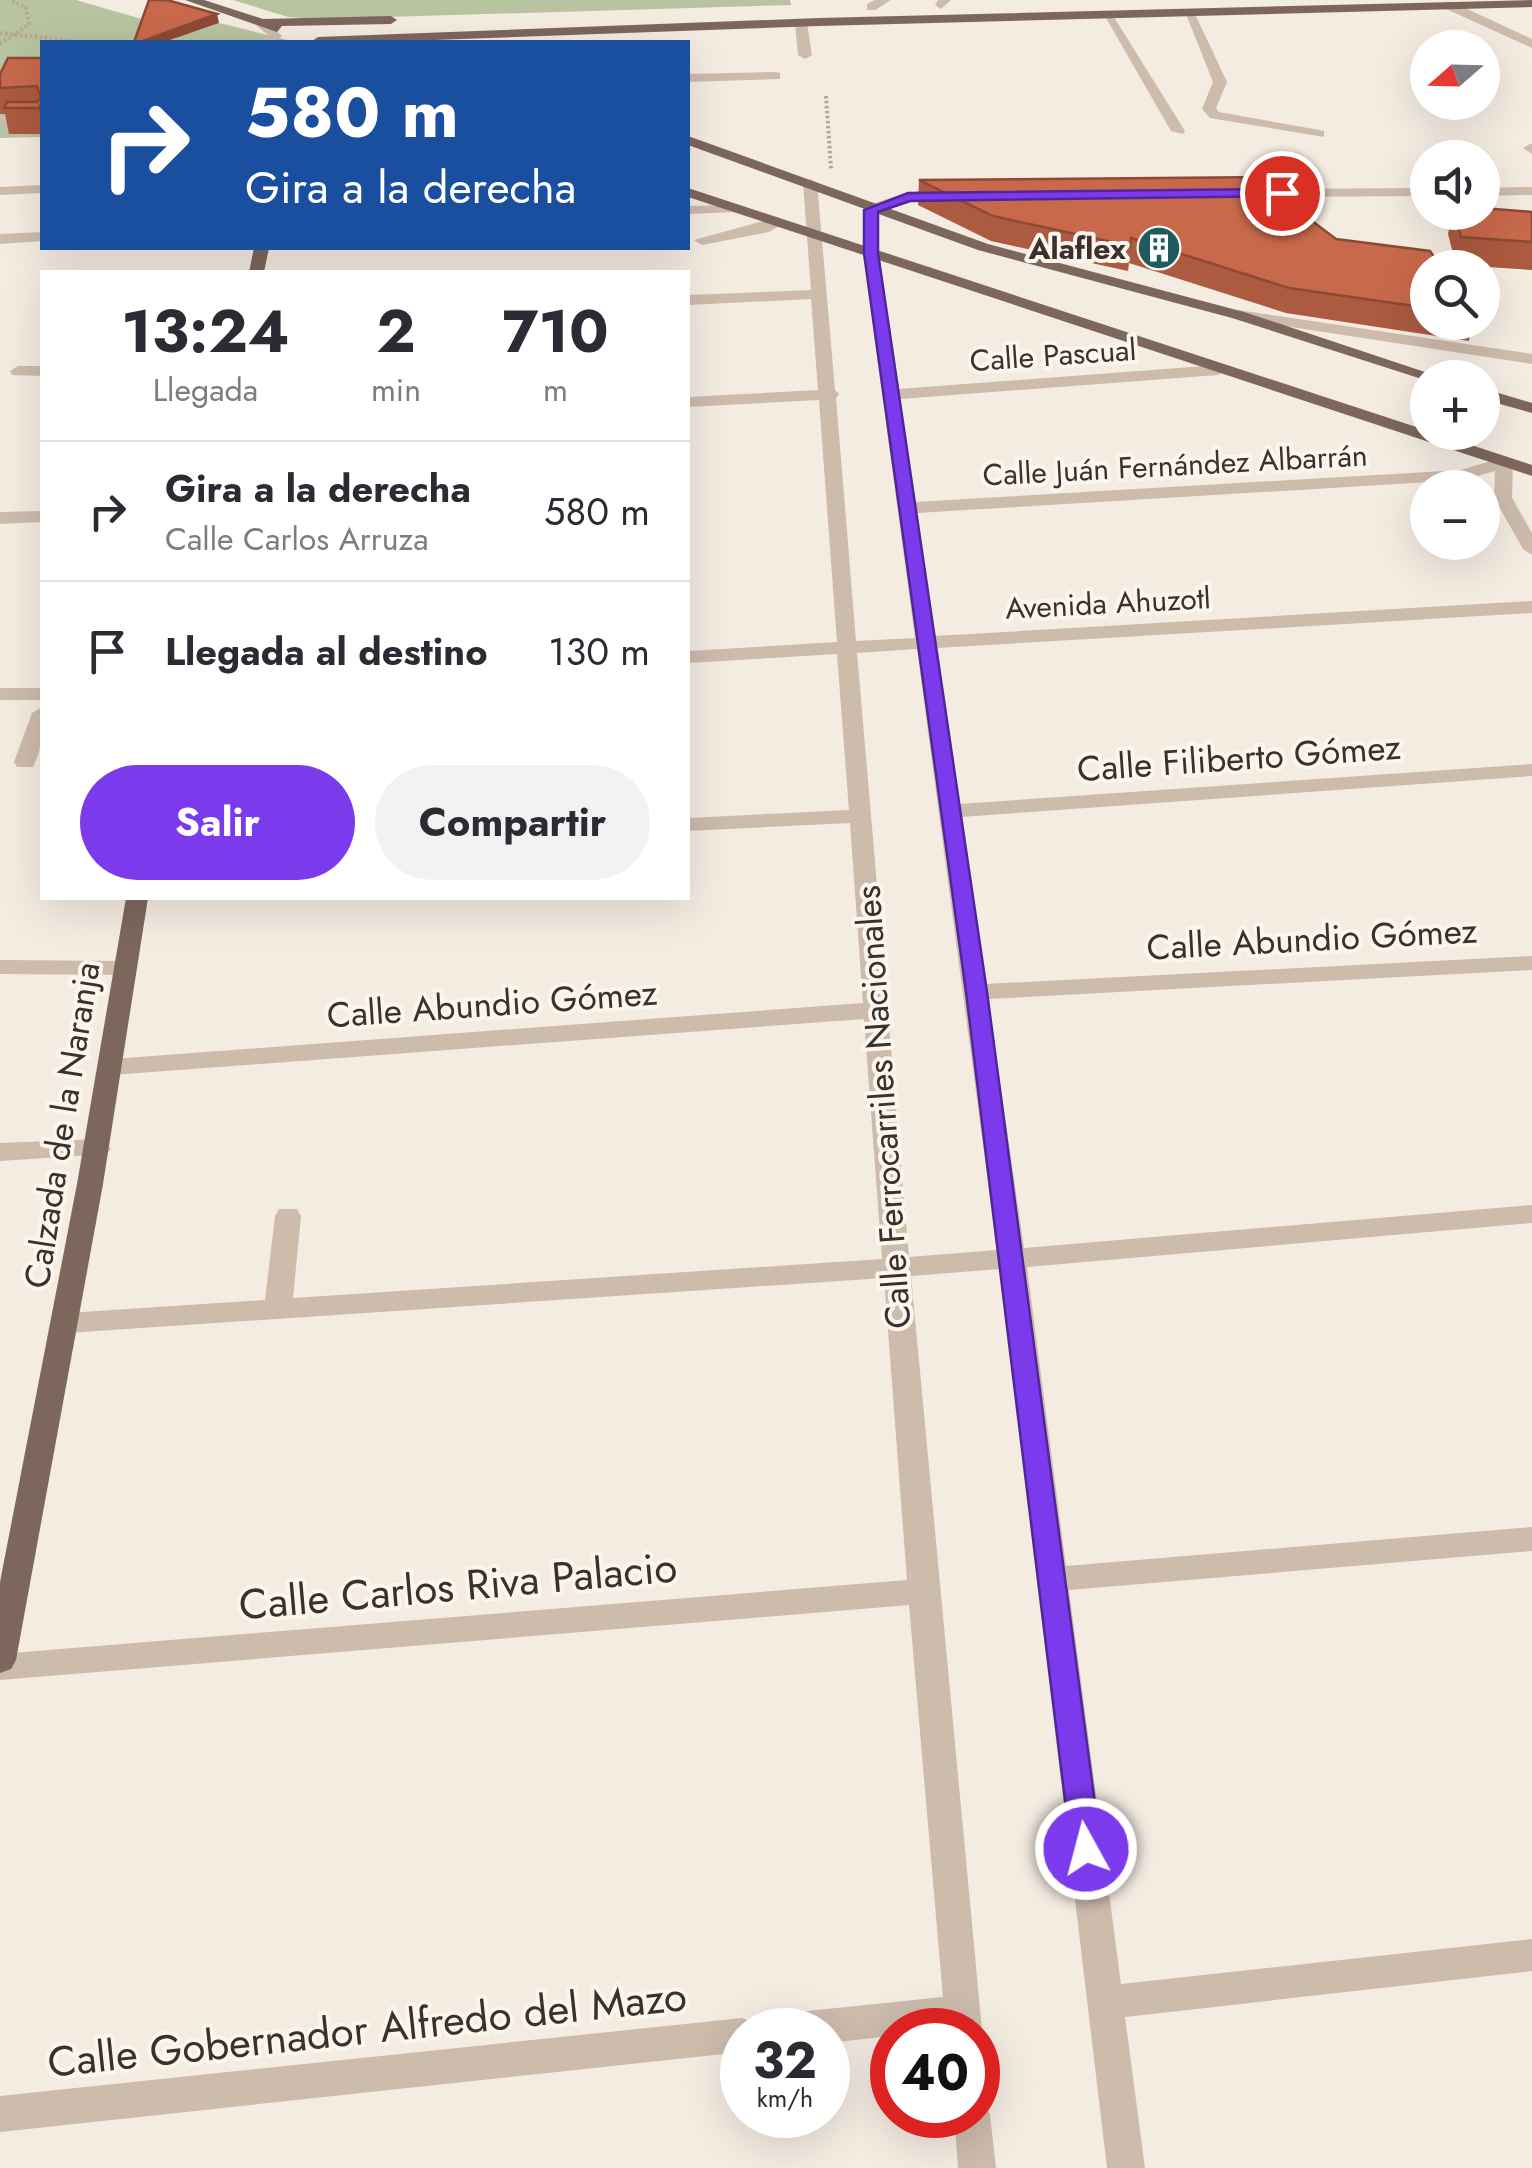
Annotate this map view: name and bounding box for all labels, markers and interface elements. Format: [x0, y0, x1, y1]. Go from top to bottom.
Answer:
north arrow [1410, 30, 1500, 120]
map controls [1410, 30, 1500, 560]
text: 580 m [245, 62, 459, 163]
icon: right [80, 80, 210, 210]
button: sound [1410, 140, 1500, 230]
pin [1240, 151, 1325, 236]
text: Gira a la derecha [245, 155, 576, 220]
icon: arrive [1255, 166, 1310, 221]
building icon: Alaflex [1136, 225, 1182, 271]
place label: Alaflex [1028, 227, 1126, 270]
button: search [1410, 250, 1500, 340]
text: 13:24 [121, 288, 290, 375]
text: 2 [376, 288, 416, 375]
text: 710 [502, 288, 609, 375]
street label: Calle Pascual [968, 328, 1138, 382]
button: + [1410, 360, 1500, 450]
text: Llegada [153, 367, 258, 413]
text: min [371, 367, 421, 413]
text: m [543, 367, 568, 413]
street label: Calle Juán Fernández Albarrán [981, 433, 1369, 497]
text: Gira a la derecha [165, 461, 471, 516]
button: − [1410, 470, 1500, 560]
icon: right [80, 484, 135, 539]
text: 580 m [544, 484, 650, 539]
text: Calle Carlos Arruza [165, 516, 429, 562]
street label: Avenida Ahuzotl [1004, 576, 1212, 630]
icon: arrive [80, 624, 135, 679]
text: Llegada al destino [165, 624, 488, 679]
text: 130 m [548, 624, 650, 679]
street label: Calle Filiberto Gómez [1075, 722, 1403, 794]
button: Salir [80, 765, 355, 880]
button: Compartir [375, 765, 650, 880]
street label: Calle Ferrocarriles Nacionales [843, 884, 923, 1330]
street label: Calle Abundio Gómez [1145, 905, 1479, 973]
street label: Calzada de la Naranja [12, 958, 112, 1292]
street label: Calle Abundio Gómez [325, 968, 659, 1040]
street label: Calle Carlos Riva Palacio [236, 1536, 680, 1636]
position arrow [1034, 1797, 1138, 1901]
street label: Calle Gobernador Alfredo del Mazo [45, 1965, 689, 2093]
speed limit sign: 40 [870, 2008, 1000, 2138]
text: 32 [753, 2024, 817, 2097]
text: km/h [757, 2080, 813, 2116]

